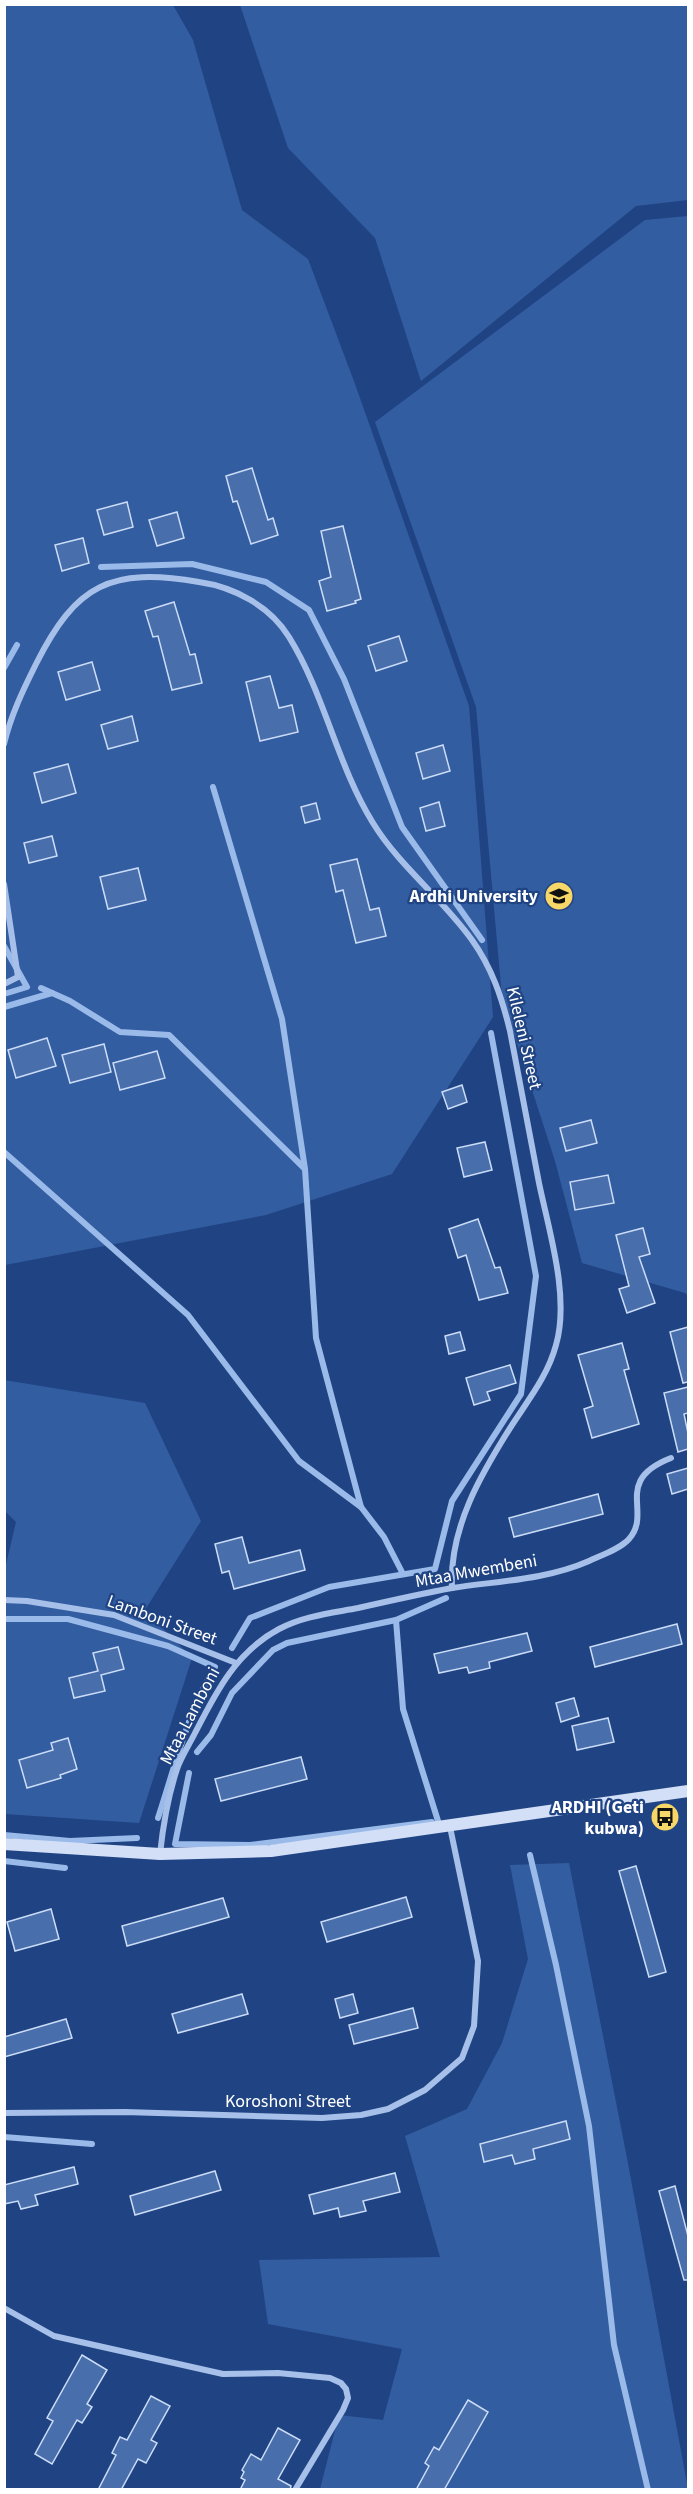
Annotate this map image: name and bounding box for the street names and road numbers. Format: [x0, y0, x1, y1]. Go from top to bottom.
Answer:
street label: Kileleni Street [500, 984, 548, 1092]
street label: Mtaa Mwembeni [413, 1548, 539, 1594]
street label: Lamboni Street [103, 1589, 221, 1651]
street label: Mtaa Lamboni [154, 1663, 226, 1769]
street label: Koroshoni Street [225, 2089, 351, 2114]

